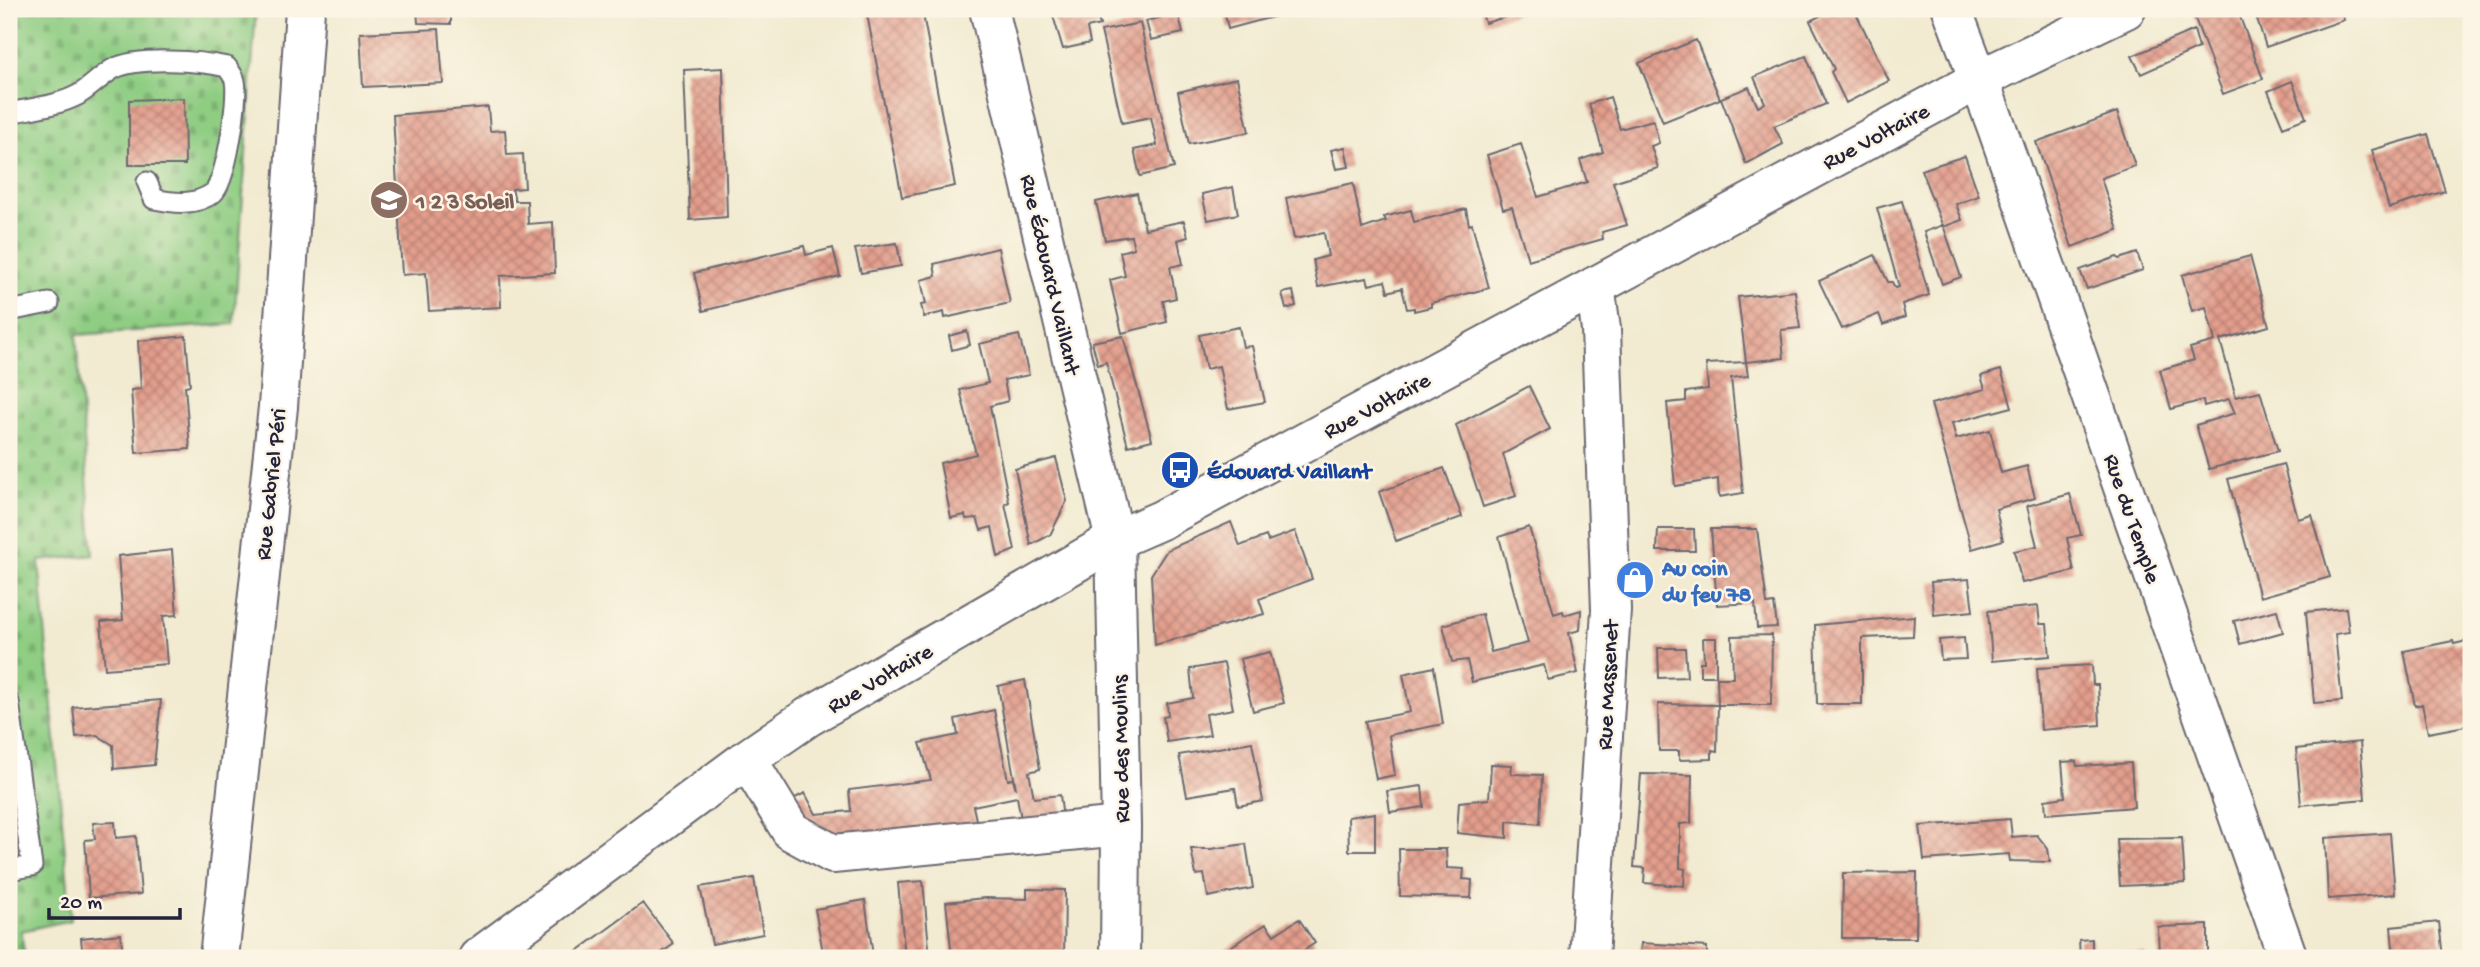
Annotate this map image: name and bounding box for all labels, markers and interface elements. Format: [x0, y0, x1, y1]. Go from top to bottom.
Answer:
street label: Rue Voltaire [1819, 98, 1936, 178]
street label: Rue Édouard Vaillant [1012, 172, 1085, 379]
school or university icon: 1 2 3 Soleil [368, 179, 410, 221]
place label: 1 2 3 Soleil [415, 190, 514, 217]
street label: Rue Voltaire [1320, 367, 1437, 447]
street label: Rue Gabriel Péri [251, 407, 294, 562]
bus stop icon: Édouard Vaillant [1159, 449, 1201, 491]
street label: Rue du Temple [2096, 451, 2166, 589]
place label: Édouard Vaillant [1207, 460, 1374, 487]
place label: Au coin du feu 78 [1661, 557, 1752, 610]
shop icon: Au coin du feu 78 [1614, 559, 1656, 601]
street label: Rue Massenet [1593, 618, 1626, 751]
street label: Rue Voltaire [823, 639, 939, 721]
street label: Rue des Moulins [1108, 674, 1137, 823]
scale bar [49, 876, 180, 920]
text: 20 m [60, 892, 102, 917]

